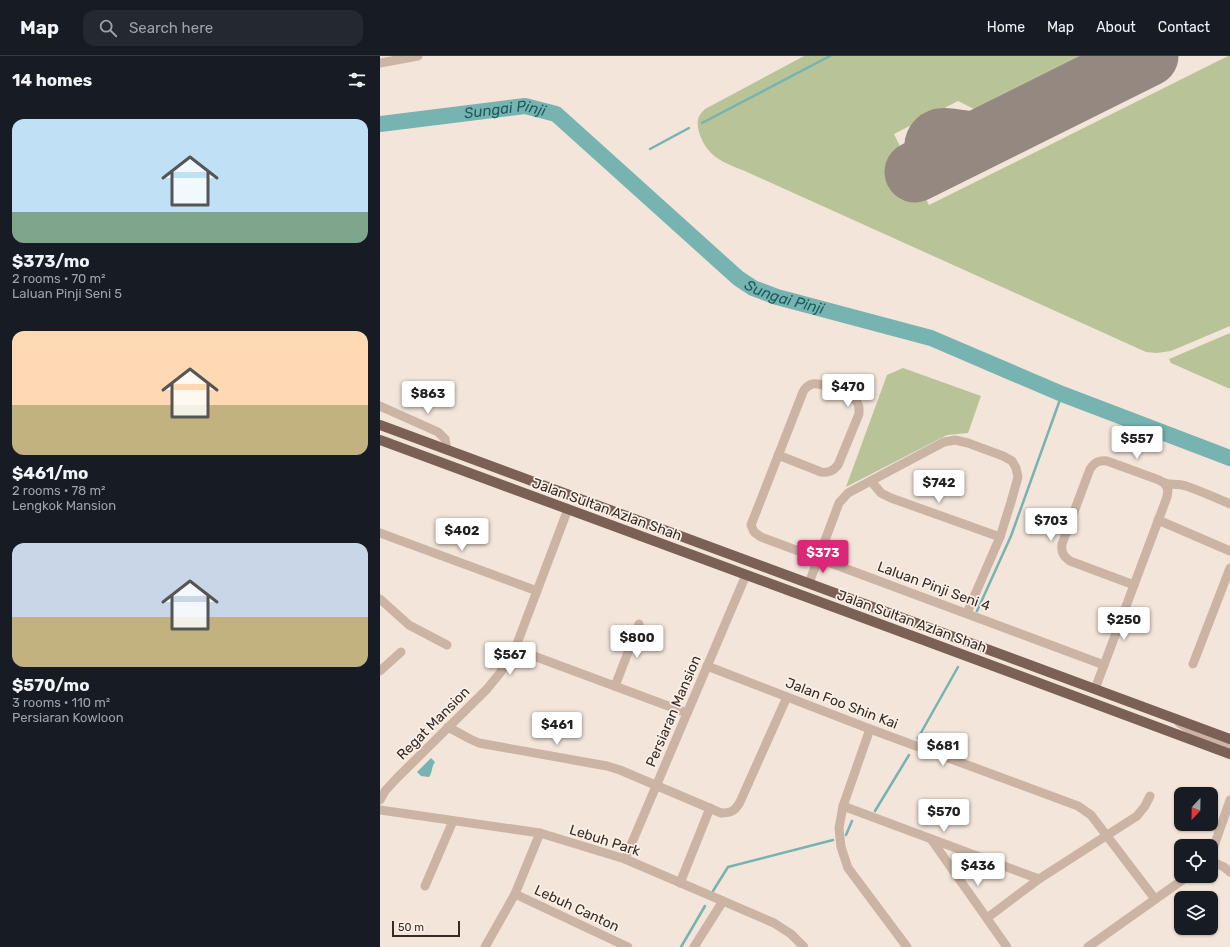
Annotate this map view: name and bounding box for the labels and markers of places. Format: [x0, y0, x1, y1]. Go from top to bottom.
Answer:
pin: $470 [824, 374, 872, 408]
pin: $863 [404, 381, 452, 415]
pin: $557 [1113, 426, 1161, 460]
pin: $742 [915, 470, 963, 504]
pin: $703 [1027, 508, 1075, 542]
pin: $402 [438, 518, 486, 552]
pin: $373 [799, 540, 847, 574]
pin: $250 [1100, 607, 1148, 641]
pin: $800 [613, 625, 661, 659]
pin: $567 [486, 642, 534, 676]
pin: $461 [533, 712, 581, 746]
pin: $681 [919, 733, 967, 767]
pin: $570 [920, 799, 968, 833]
pin: $436 [954, 853, 1002, 887]

